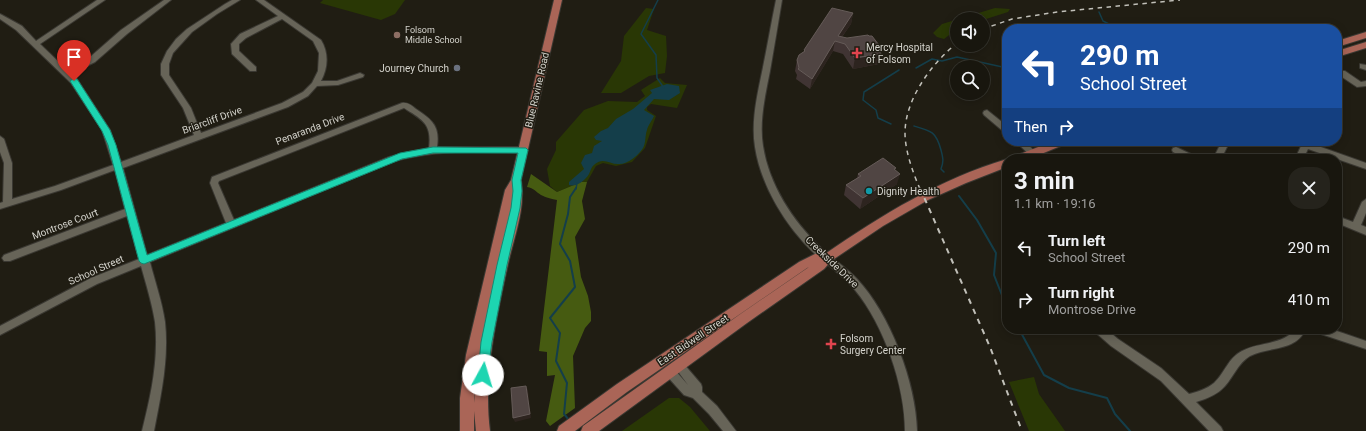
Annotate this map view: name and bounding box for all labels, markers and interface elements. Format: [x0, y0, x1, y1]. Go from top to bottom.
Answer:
map controls [950, 12, 990, 100]
button: sound [950, 12, 990, 52]
place label: Folsom Middle School [405, 25, 462, 45]
marker: Folsom Middle School [392, 30, 402, 40]
text: 290 m [1080, 39, 1159, 72]
pin [57, 40, 91, 81]
icon: left [1014, 40, 1066, 92]
place label: Mercy Hospital of Folsom [866, 42, 933, 65]
icon: arrive [63, 46, 85, 68]
marker: Mercy Hospital of Folsom [851, 47, 863, 59]
street label: Blue Ravine Road [523, 51, 551, 129]
button: search [950, 60, 990, 100]
place label: Journey Church [379, 63, 449, 74]
marker: Journey Church [452, 63, 462, 73]
text: School Street [1080, 73, 1187, 94]
street label: Briarcliff Drive [181, 104, 243, 136]
street label: Penaranda Drive [274, 111, 346, 147]
icon: right [1055, 116, 1077, 138]
text: Then [1014, 118, 1047, 136]
text: 3 min [1014, 167, 1074, 195]
button: close [1288, 167, 1330, 209]
marker: Dignity Health [864, 186, 874, 196]
place label: Dignity Health [877, 186, 939, 197]
text: 1.1 km · 19:16 [1014, 196, 1095, 211]
street label: Montrose Court [30, 206, 100, 242]
text: Turn left [1048, 232, 1105, 250]
street label: Creekside Drive [803, 234, 861, 290]
icon: left [1014, 237, 1036, 259]
text: 290 m [1288, 239, 1330, 257]
text: School Street [1048, 250, 1125, 265]
street label: School Street [67, 253, 125, 287]
text: Turn right [1048, 284, 1114, 302]
icon: right [1014, 289, 1036, 311]
text: 410 m [1288, 291, 1330, 309]
text: Montrose Drive [1048, 302, 1136, 317]
street label: East Bidwell Street [656, 312, 730, 368]
place label: Folsom Surgery Center [840, 333, 906, 356]
marker: Folsom Surgery Center [825, 338, 837, 350]
position arrow [462, 354, 504, 396]

